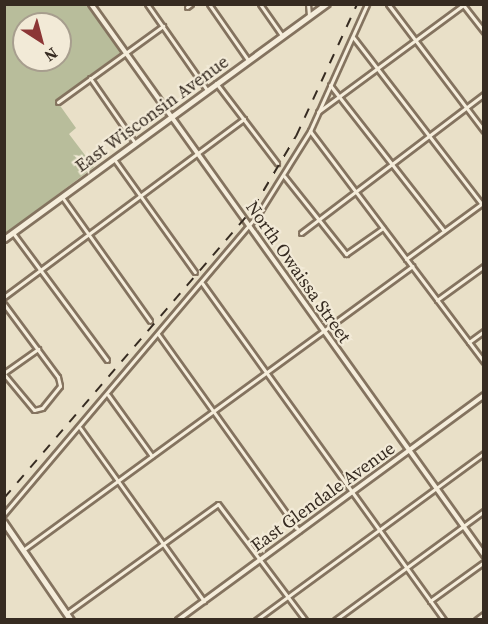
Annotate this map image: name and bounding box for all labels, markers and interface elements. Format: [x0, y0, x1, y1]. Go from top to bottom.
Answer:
north arrow [12, 12, 72, 72]
text: N [40, 43, 63, 67]
street label: East Wisconsin Avenue [71, 51, 233, 177]
street label: North Owaissa Street [241, 197, 355, 347]
street label: East Glendale Avenue [247, 438, 399, 556]

